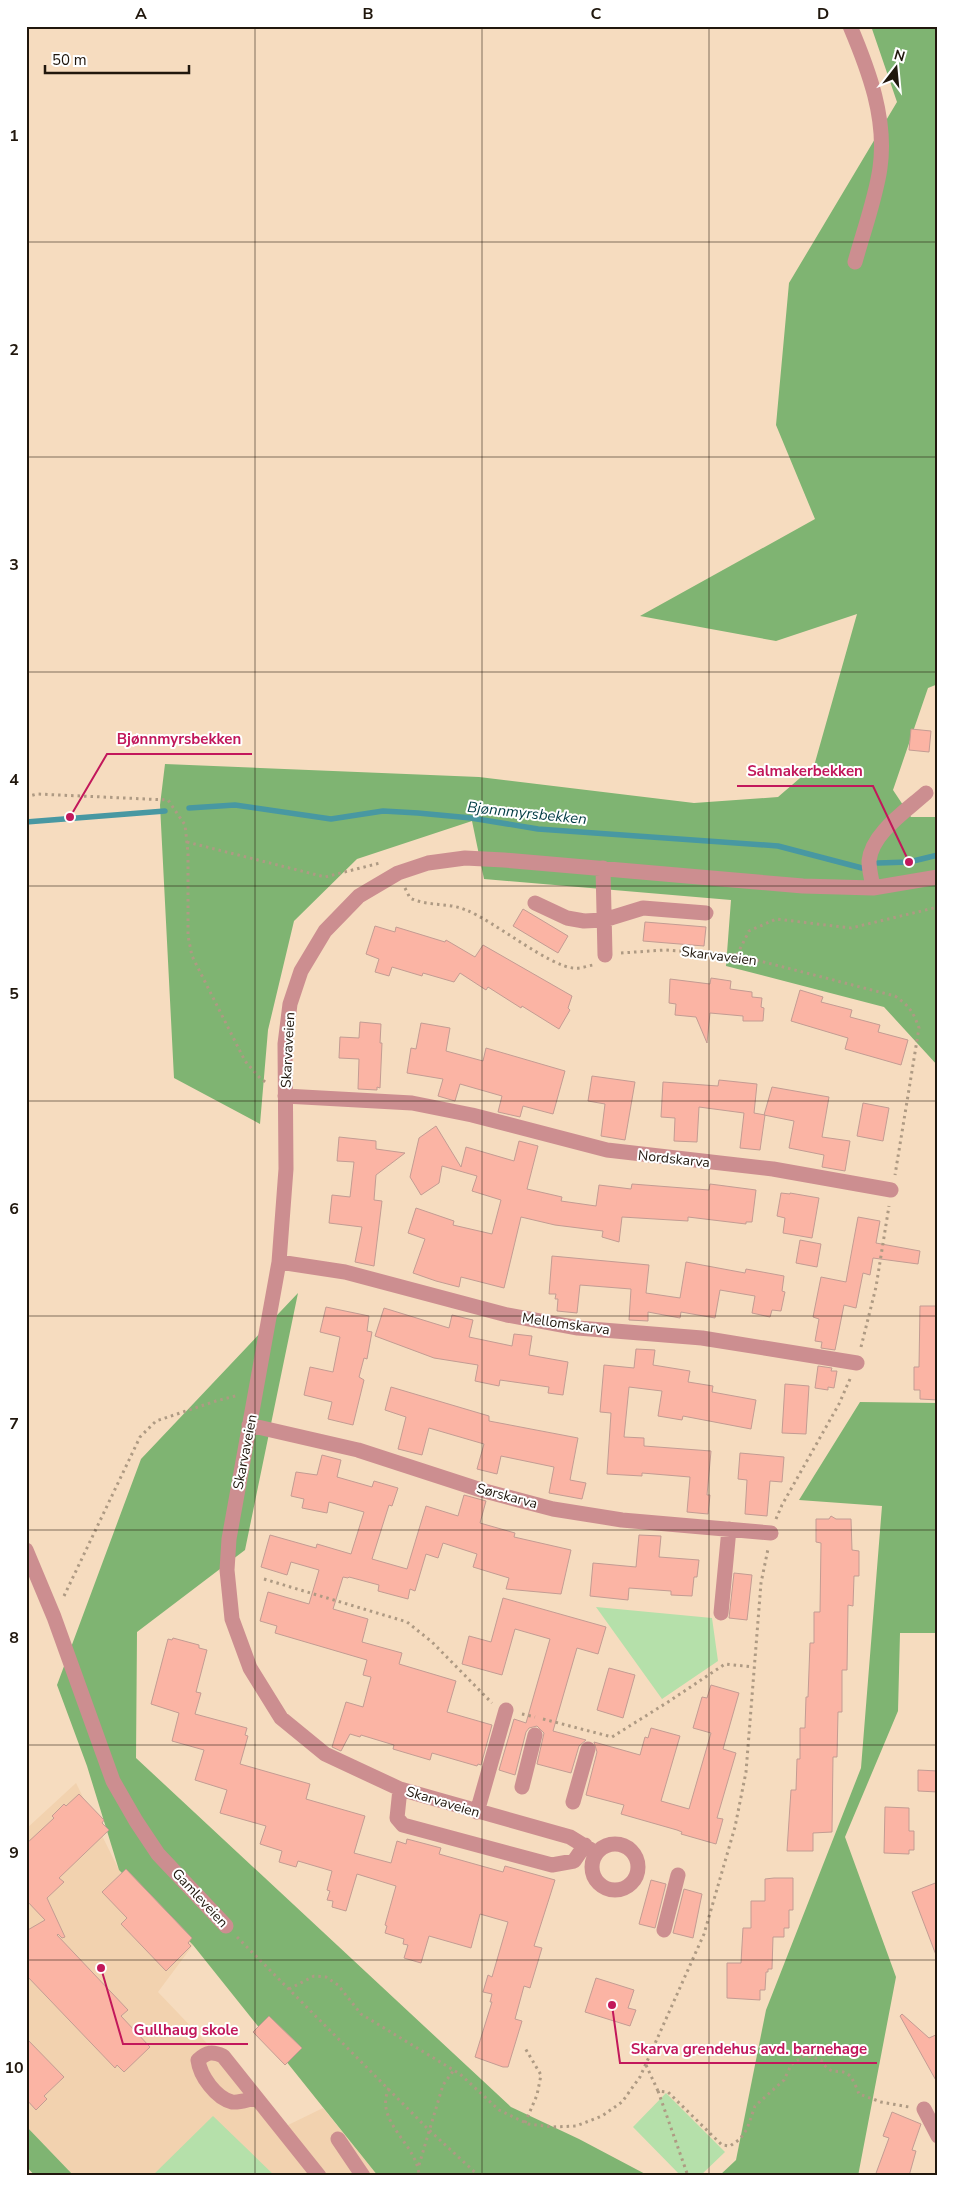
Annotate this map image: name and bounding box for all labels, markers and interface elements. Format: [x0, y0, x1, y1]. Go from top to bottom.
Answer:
text: A [135, 3, 147, 25]
text: B [362, 3, 374, 25]
text: C [591, 3, 602, 25]
text: D [817, 3, 829, 25]
scale bar [45, 42, 189, 74]
north arrow [872, 42, 922, 92]
text: N [892, 45, 907, 67]
text: 50 m [52, 50, 87, 70]
text: 1 [9, 125, 19, 147]
text: 2 [9, 339, 19, 361]
text: 3 [9, 554, 19, 576]
callout: Bjønnmyrsbekken [107, 724, 252, 754]
text: Bjønnmyrsbekken [117, 729, 241, 749]
callout: Salmakerbekken [737, 756, 873, 786]
text: Salmakerbekken [747, 761, 863, 781]
text: 4 [9, 769, 19, 791]
water label: Bjønnmyrsbekken [466, 797, 588, 829]
street label: Skarvaveien [680, 942, 758, 970]
text: 5 [9, 983, 19, 1005]
street label: Skarvaveien [277, 1012, 299, 1088]
street label: Nordskarva [637, 1146, 711, 1172]
text: 6 [9, 1198, 19, 1220]
street label: Mellomskarva [521, 1308, 611, 1340]
text: 7 [9, 1413, 19, 1435]
street label: Skarvaveien [228, 1413, 262, 1491]
street label: Sørskarva [474, 1479, 540, 1513]
text: 8 [9, 1627, 19, 1649]
street label: Skarvaveien [404, 1782, 482, 1822]
text: 9 [9, 1842, 19, 1864]
street label: Gamleveien [168, 1864, 232, 1932]
callout: Gullhaug skole [123, 2014, 248, 2044]
text: Gullhaug skole [134, 2020, 238, 2040]
callout: Skarva grendehus avd. barnehage [620, 2033, 877, 2063]
text: Skarva grendehus avd. barnehage [631, 2039, 867, 2059]
text: 10 [4, 2057, 24, 2079]

